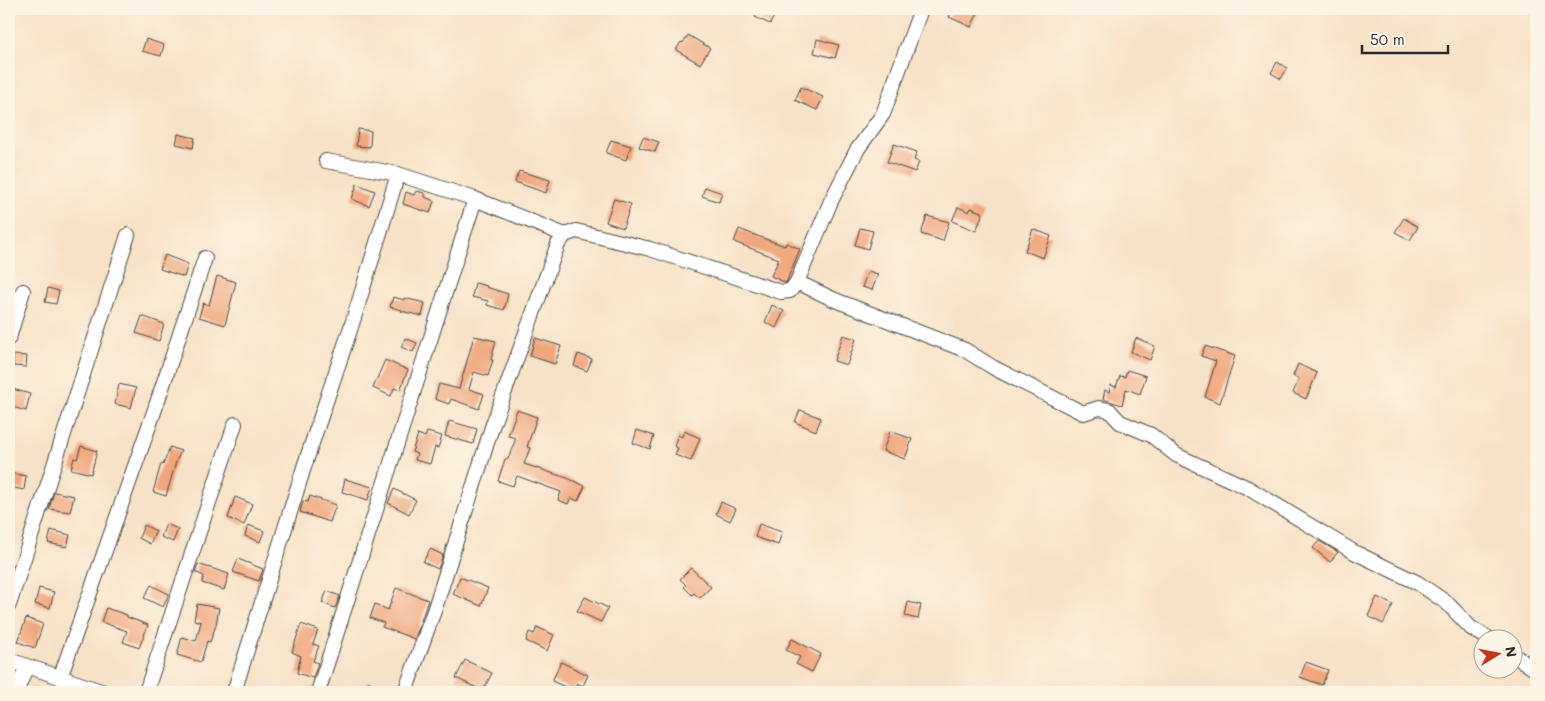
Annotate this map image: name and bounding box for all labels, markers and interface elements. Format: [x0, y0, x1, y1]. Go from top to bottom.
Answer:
scale bar [1362, 22, 1449, 54]
text: 50 m [1370, 29, 1405, 49]
north arrow [1472, 628, 1522, 678]
text: N [1501, 645, 1522, 659]

